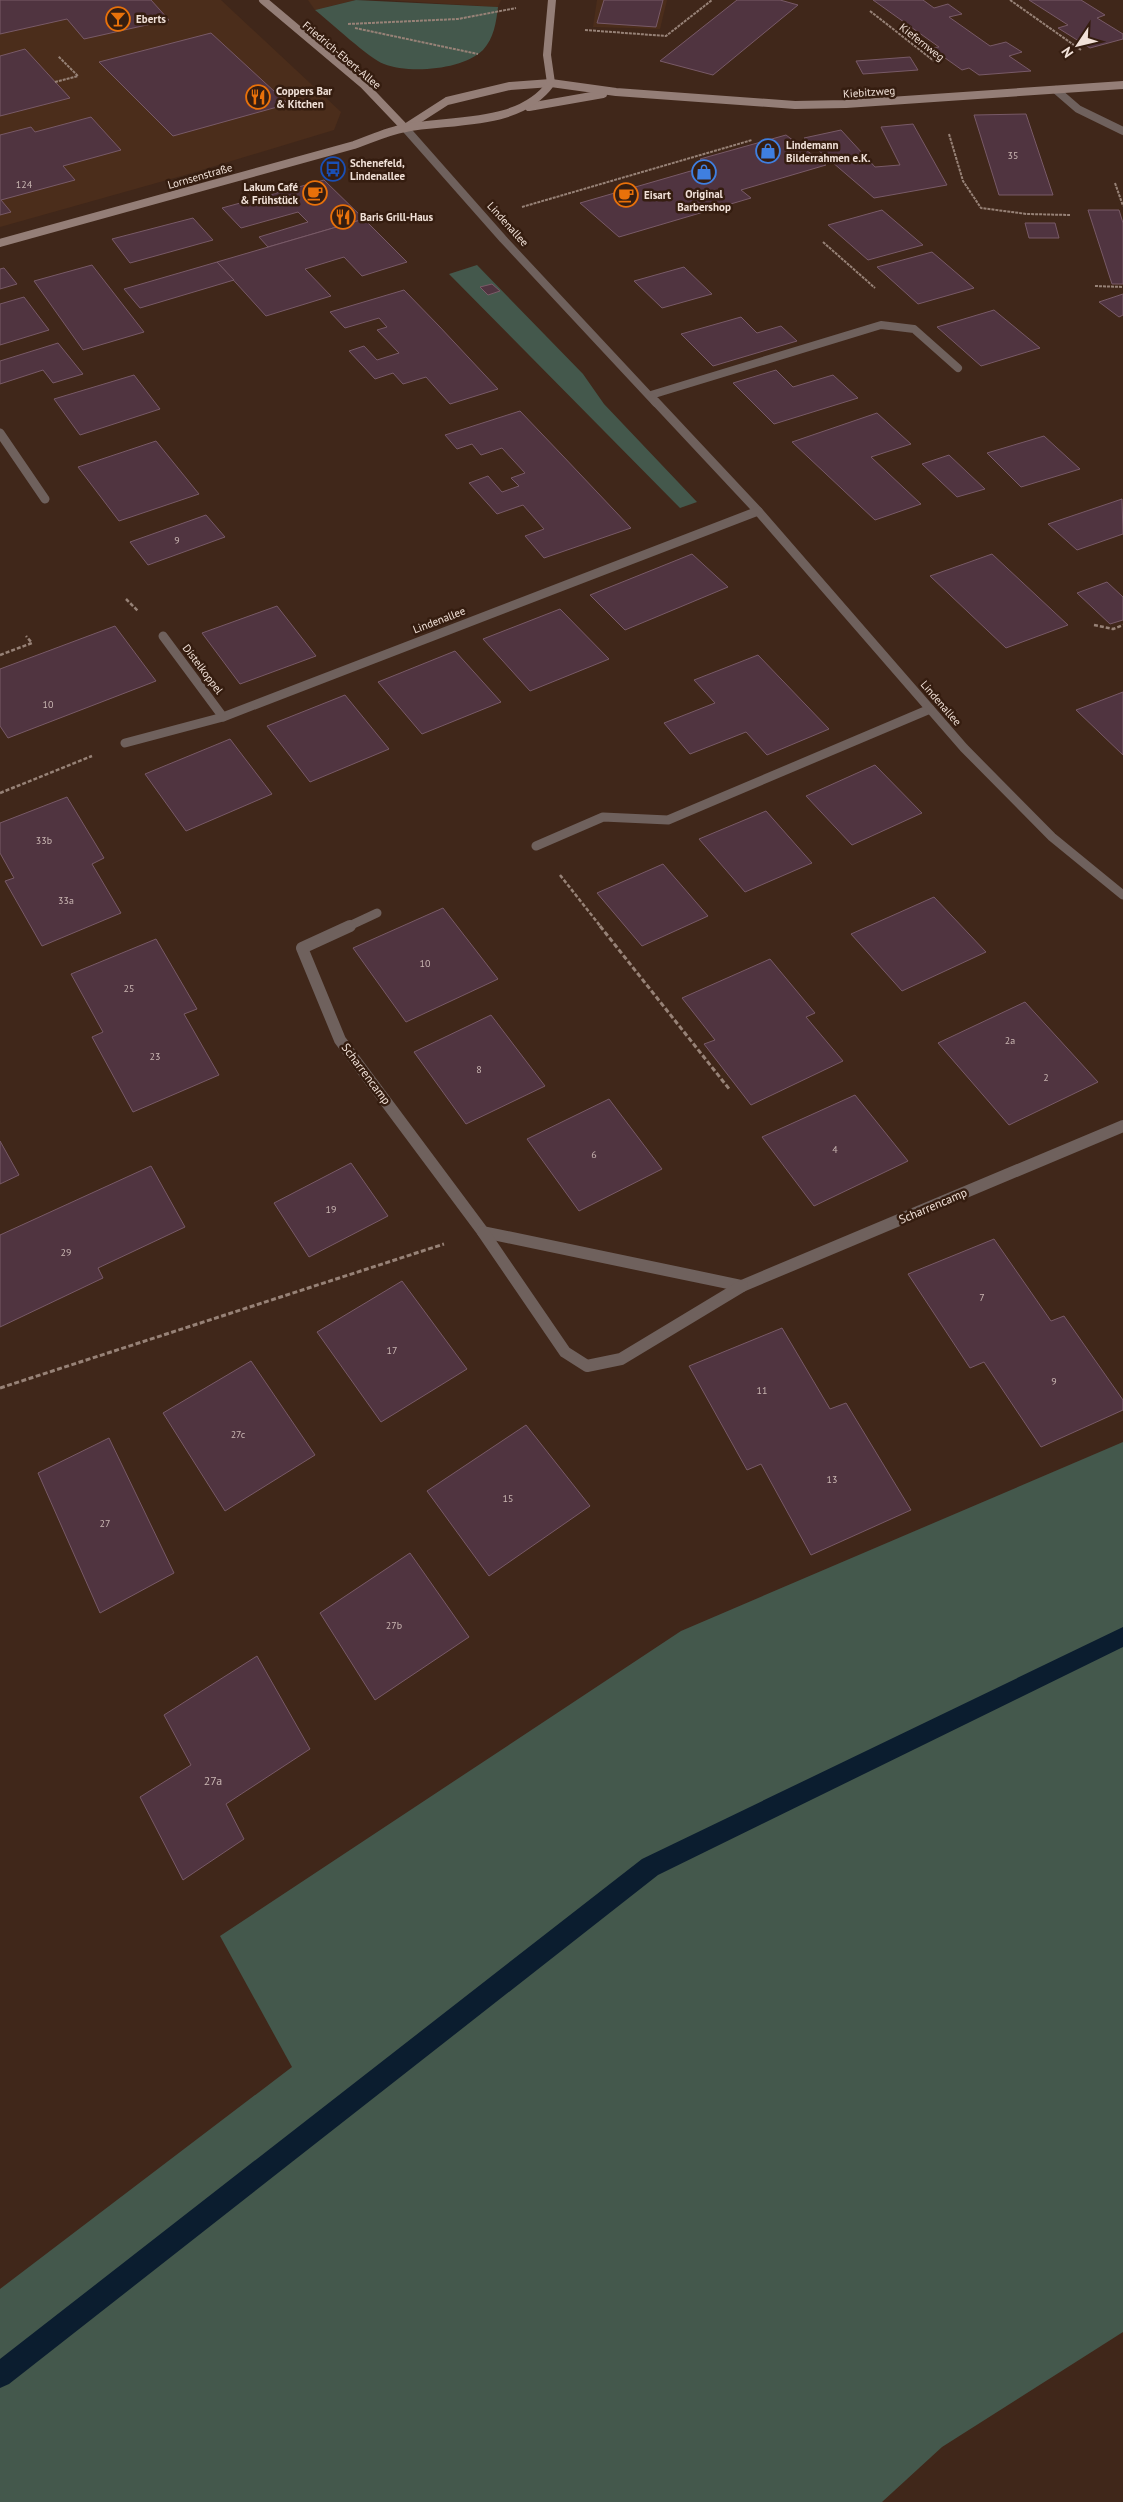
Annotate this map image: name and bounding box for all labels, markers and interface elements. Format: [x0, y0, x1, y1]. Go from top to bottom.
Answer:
bar icon: Eberts [105, 6, 131, 32]
place label: Eberts [136, 12, 166, 26]
street label: Friedrich-Ebert-Allee [300, 18, 384, 92]
street label: Kiefernweg [897, 20, 947, 64]
north arrow [1053, 20, 1103, 70]
text: N [1057, 44, 1077, 61]
street label: Kiebitzweg [843, 83, 896, 101]
restaurant icon: Coppers Bar & Kitchen [245, 84, 271, 110]
place label: Coppers Bar & Kitchen [276, 84, 332, 111]
shop icon: Lindemann Bilderrahmen e.K. [755, 138, 781, 164]
place label: Lindemann Bilderrahmen e.K. [786, 138, 871, 165]
house number: 35 [1008, 149, 1018, 162]
bus stop icon: Schenefeld, Lindenallee [320, 156, 346, 182]
place label: Schenefeld, Lindenallee [350, 156, 406, 183]
shop icon: Original Barbershop [691, 159, 717, 185]
street label: Lornsenstraße [166, 160, 234, 192]
house number: 124 [16, 178, 33, 191]
place label: Lakum Café & Frühstück [240, 180, 299, 207]
cafe icon: Lakum Café & Frühstück [302, 180, 328, 206]
cafe icon: Eisart [613, 182, 639, 208]
place label: Original Barbershop [677, 187, 731, 214]
place label: Eisart [644, 188, 671, 202]
street label: Lindenallee [484, 199, 532, 249]
restaurant icon: Baris Grill-Haus [330, 204, 356, 230]
place label: Baris Grill-Haus [360, 210, 434, 224]
house number: 9 [174, 534, 180, 547]
street label: Lindenallee [411, 603, 468, 636]
street label: Distelkoppel [180, 641, 227, 697]
street label: Lindenallee [918, 678, 965, 729]
house number: 10 [43, 698, 54, 711]
house number: 33b [36, 834, 52, 847]
house number: 33a [58, 894, 74, 907]
house number: 10 [420, 957, 431, 970]
house number: 25 [124, 982, 134, 995]
house number: 2a [1005, 1034, 1015, 1047]
street label: Scharrencamp [339, 1040, 394, 1107]
house number: 23 [150, 1050, 160, 1063]
house number: 8 [476, 1063, 482, 1076]
house number: 2 [1043, 1071, 1049, 1084]
house number: 4 [832, 1143, 838, 1156]
house number: 6 [591, 1148, 597, 1161]
street label: Scharrencamp [896, 1184, 969, 1227]
house number: 19 [326, 1203, 336, 1216]
house number: 29 [61, 1246, 71, 1259]
house number: 7 [979, 1291, 985, 1304]
house number: 17 [387, 1344, 397, 1357]
house number: 9 [1051, 1375, 1057, 1388]
house number: 11 [757, 1384, 767, 1397]
house number: 27c [231, 1428, 246, 1441]
house number: 13 [827, 1473, 837, 1486]
house number: 15 [503, 1492, 513, 1505]
house number: 27 [100, 1517, 110, 1530]
house number: 27b [386, 1619, 402, 1632]
house number: 27a [204, 1773, 222, 1788]

